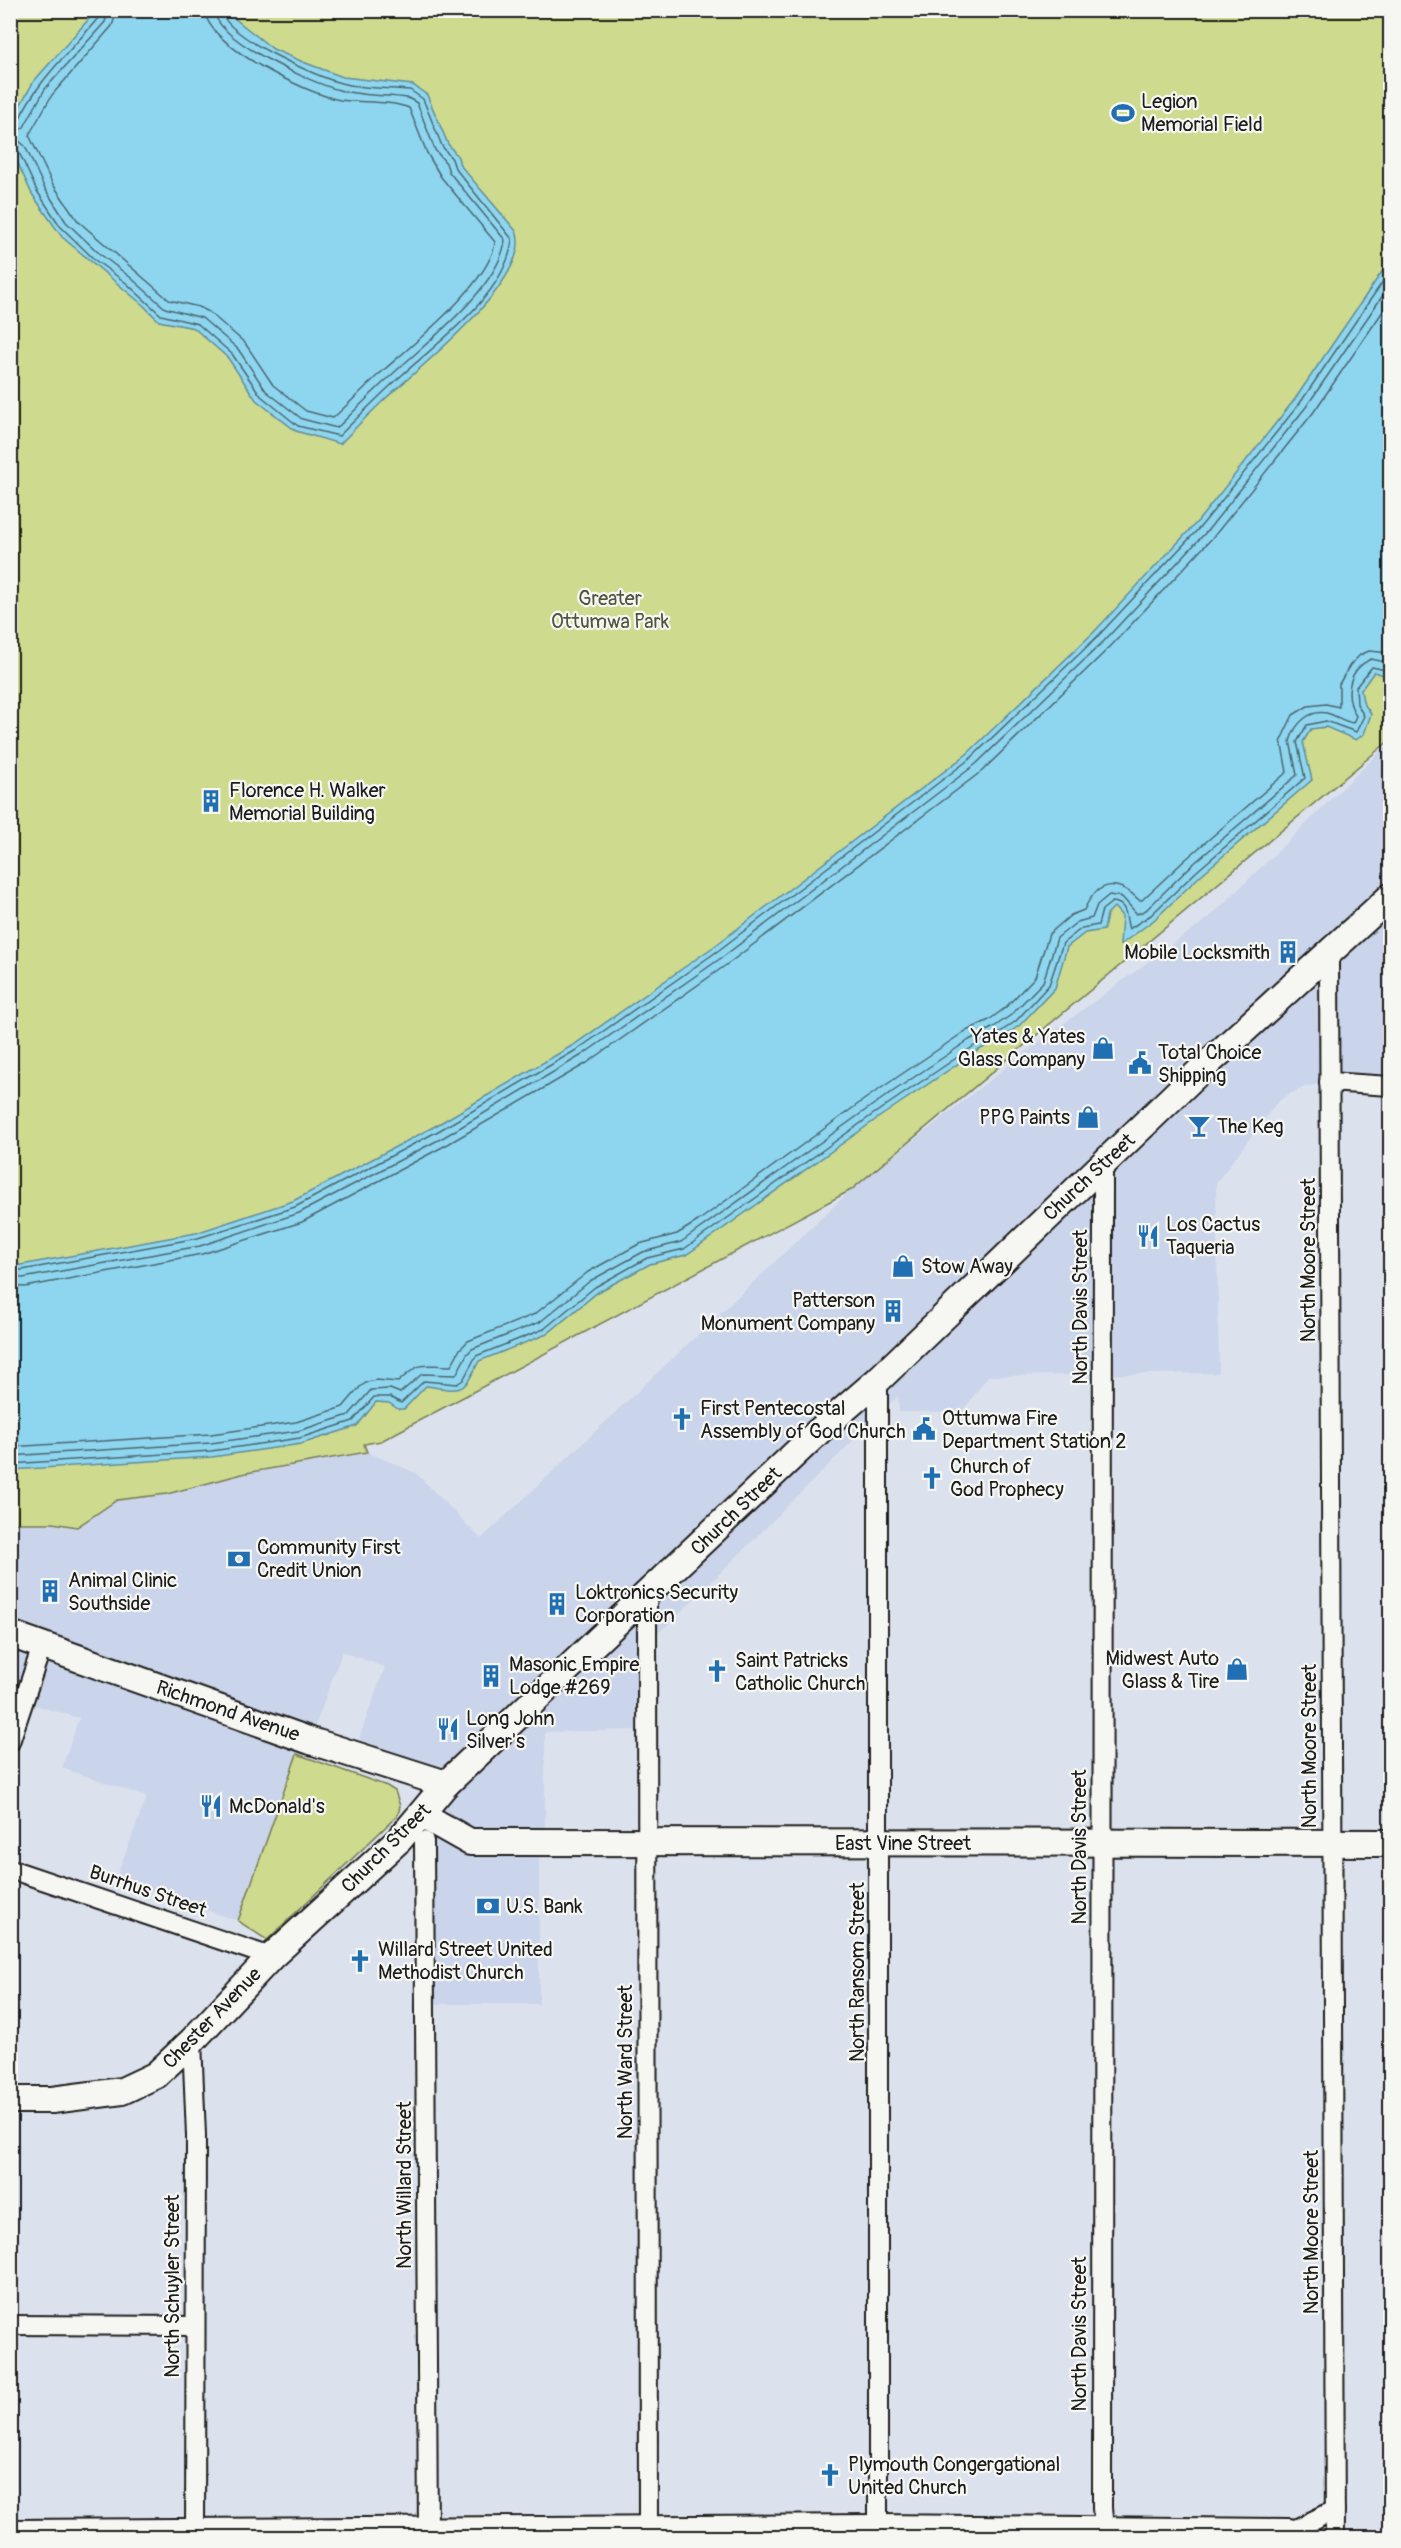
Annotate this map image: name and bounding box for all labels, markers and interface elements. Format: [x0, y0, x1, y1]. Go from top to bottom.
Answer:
place label: Legion Memorial Field [1141, 89, 1263, 137]
sports icon: Legion Memorial Field [1110, 100, 1136, 126]
park label: Greater Ottumwa Park [551, 586, 670, 634]
place label: Florence H. Walker Memorial Building [229, 778, 386, 826]
building icon: Florence H. Walker Memorial Building [198, 788, 224, 814]
building icon: Mobile Locksmith [1275, 939, 1301, 965]
place label: Mobile Locksmith [1124, 940, 1270, 965]
place label: Yates & Yates Glass Company [958, 1024, 1085, 1072]
shop icon: Yates & Yates Glass Company [1090, 1035, 1116, 1061]
place label: Total Choice Shipping [1158, 1040, 1262, 1088]
public building icon: Total Choice Shipping [1127, 1050, 1153, 1076]
shop icon: PPG Paints [1075, 1104, 1101, 1130]
place label: PPG Paints [979, 1105, 1070, 1130]
bar icon: The Keg [1186, 1113, 1212, 1139]
place label: The Keg [1217, 1114, 1284, 1139]
street label: Church Street [1038, 1127, 1141, 1226]
street label: North Moore Street [1296, 1177, 1321, 1342]
place label: Los Cactus Taqueria [1166, 1212, 1260, 1260]
restaurant icon: Los Cactus Taqueria [1135, 1223, 1161, 1249]
street label: North Davis Street [1068, 1229, 1093, 1385]
shop icon: Stow Away [890, 1253, 916, 1279]
place label: Stow Away [921, 1254, 1013, 1279]
place label: Patterson Monument Company [701, 1288, 875, 1336]
building icon: Patterson Monument Company [880, 1298, 906, 1324]
place label: First Pentecostal Assembly of God Church [700, 1396, 906, 1444]
church icon: First Pentecostal Assembly of God Church [669, 1406, 695, 1432]
place label: Ottumwa Fire Department Station 2 [942, 1406, 1127, 1454]
public building icon: Ottumwa Fire Department Station 2 [911, 1416, 937, 1442]
place label: Church of God Prophecy [950, 1454, 1064, 1502]
street label: Church Street [685, 1461, 787, 1561]
church icon: Church of God Prophecy [919, 1465, 945, 1491]
place label: Community First Credit Union [257, 1535, 402, 1583]
bank icon: Community First Credit Union [226, 1546, 252, 1572]
place label: Animal Clinic Southside [68, 1568, 177, 1616]
building icon: Animal Clinic Southside [37, 1578, 63, 1604]
place label: Loktronics Security Corporation [575, 1580, 739, 1628]
building icon: Loktronics Security Corporation [544, 1591, 570, 1617]
place label: Midwest Auto Glass & Tire [1106, 1646, 1219, 1694]
place label: Saint Patricks Catholic Church [735, 1648, 866, 1696]
place label: Masonic Empire Lodge #269 [509, 1652, 639, 1700]
shop icon: Midwest Auto Glass & Tire [1224, 1656, 1250, 1682]
church icon: Saint Patricks Catholic Church [704, 1658, 730, 1684]
building icon: Masonic Empire Lodge #269 [478, 1663, 504, 1689]
street label: North Moore Street [1297, 1663, 1322, 1828]
street label: Richmond Avenue [153, 1675, 303, 1747]
place label: Long John Silver's [466, 1706, 555, 1754]
restaurant icon: Long John Silver's [435, 1716, 461, 1742]
street label: North Davis Street [1067, 1769, 1092, 1925]
restaurant icon: McDonald's [198, 1793, 224, 1819]
place label: McDonald's [229, 1794, 325, 1819]
street label: Church Street [336, 1797, 437, 1898]
street label: East Vine Street [835, 1831, 972, 1856]
street label: Burrhus Street [86, 1859, 211, 1923]
street label: North Ransom Street [845, 1881, 870, 2062]
bank icon: U.S. Bank [475, 1893, 501, 1919]
place label: U.S. Bank [506, 1894, 583, 1919]
place label: Willard Street United Methodist Church [378, 1937, 553, 1985]
church icon: Willard Street United Methodist Church [347, 1948, 373, 1974]
street label: Chester Avenue [157, 1962, 267, 2074]
street label: North Ward Street [613, 1984, 638, 2139]
street label: North Willard Street [392, 2100, 417, 2269]
street label: North Moore Street [1299, 2149, 1324, 2314]
street label: North Schuyler Street [160, 2193, 185, 2378]
street label: North Davis Street [1067, 2256, 1092, 2412]
place label: Plymouth Congergational United Church [848, 2452, 1060, 2500]
church icon: Plymouth Congergational United Church [817, 2462, 843, 2488]

